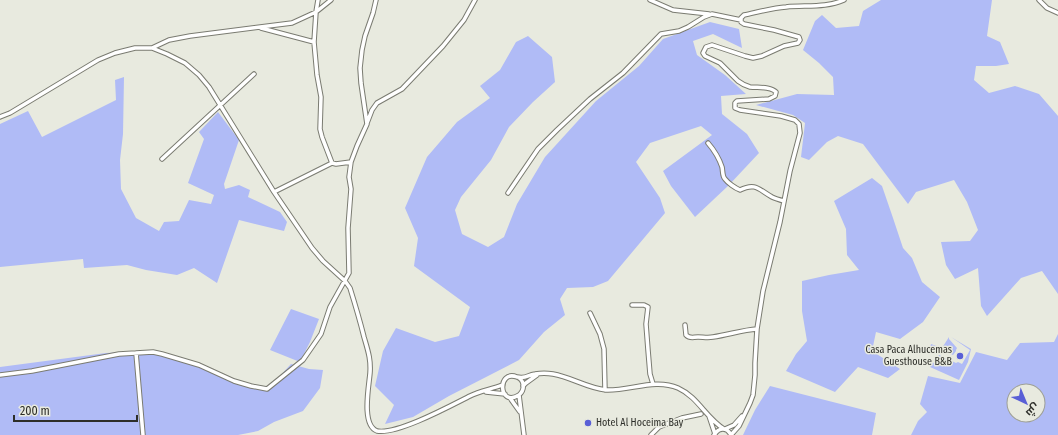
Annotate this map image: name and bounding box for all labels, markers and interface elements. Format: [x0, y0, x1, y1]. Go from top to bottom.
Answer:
place label: Casa Paca Alhucemas Guesthouse B&B [865, 344, 953, 368]
marker: Casa Paca Alhucemas Guesthouse B&B [955, 351, 965, 361]
north arrow [1006, 383, 1046, 423]
scale bar [14, 397, 137, 423]
text: ش [1023, 400, 1042, 419]
text: 200 m [20, 404, 50, 418]
place label: Hotel Al Hoceima Bay [596, 417, 684, 429]
marker: Hotel Al Hoceima Bay [583, 418, 593, 428]

